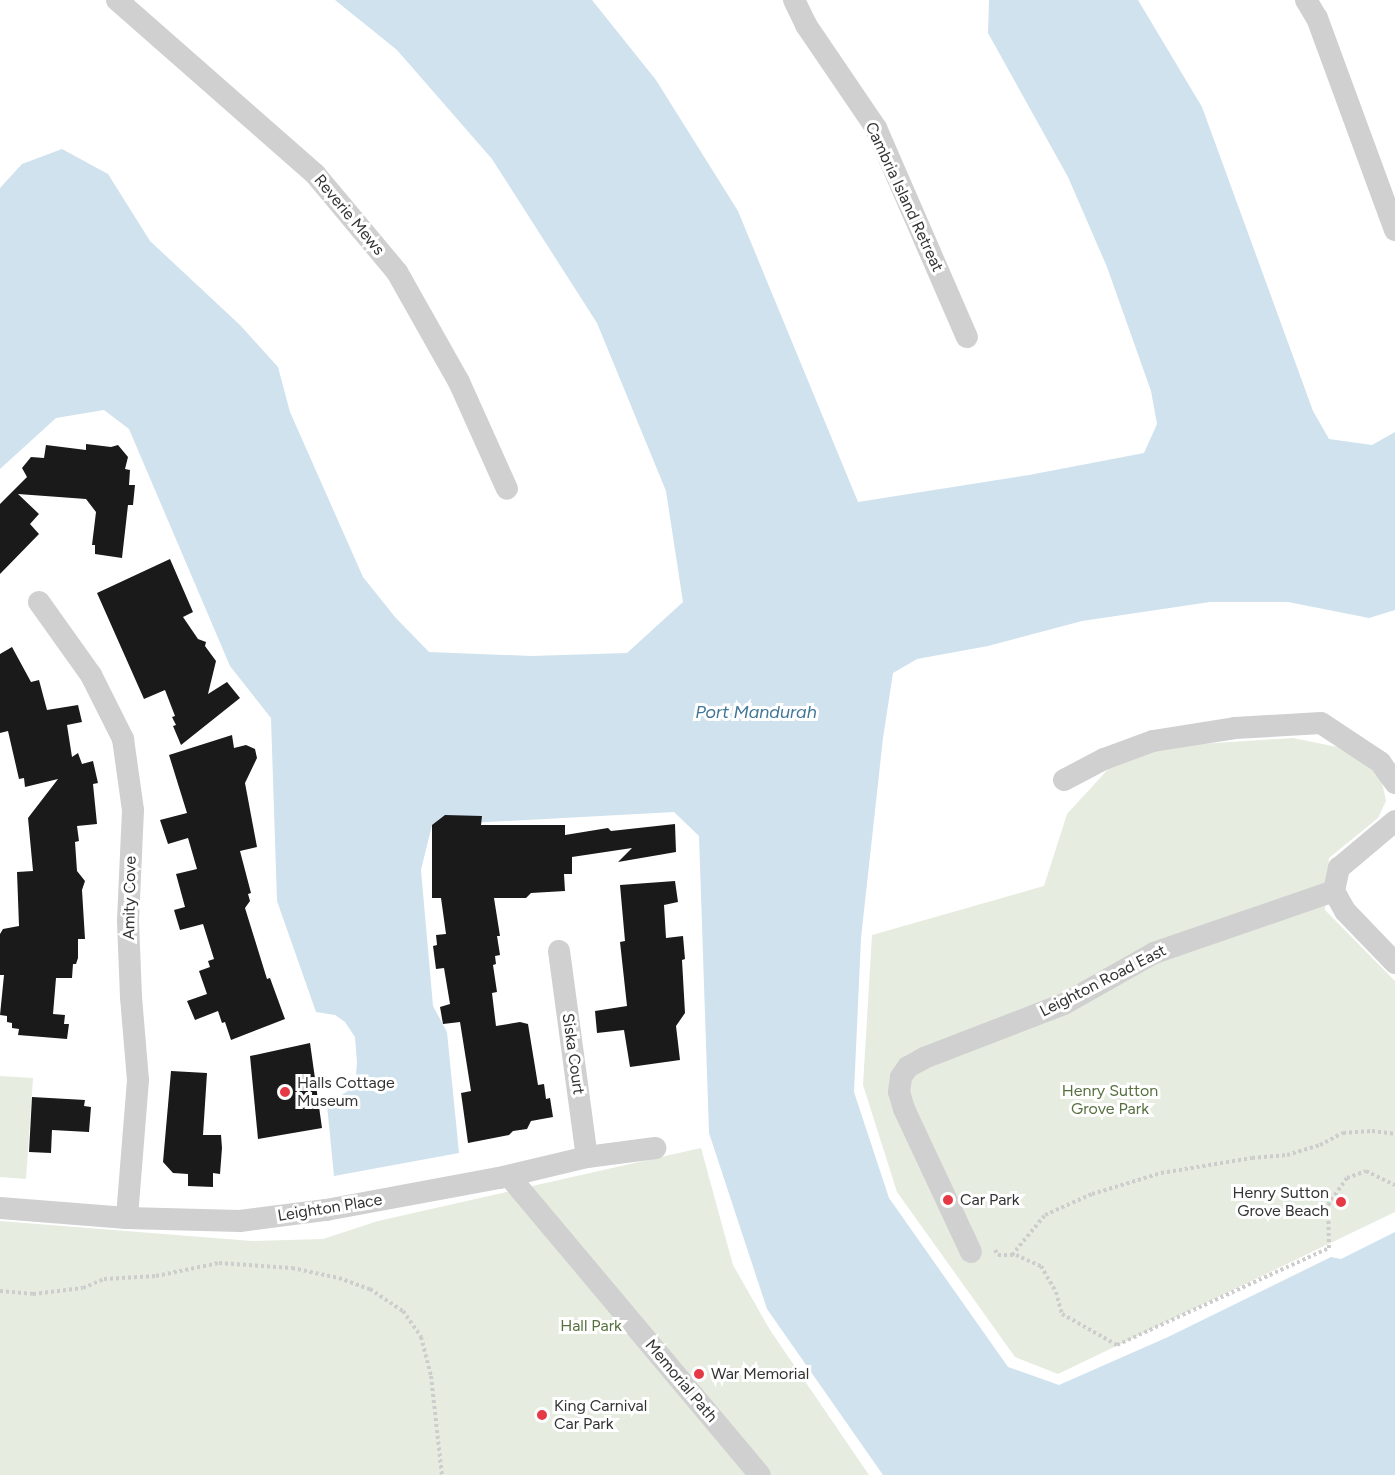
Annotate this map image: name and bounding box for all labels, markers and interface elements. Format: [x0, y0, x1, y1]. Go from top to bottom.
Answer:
street label: Cambria Island Retreat [861, 119, 947, 275]
street label: Reverie Mews [310, 171, 388, 259]
water label: Port Mandurah [695, 701, 817, 723]
street label: Amity Cove [120, 856, 140, 940]
street label: Leighton Road East [1037, 941, 1169, 1021]
street label: Siska Court [558, 1012, 588, 1096]
place label: Halls Cottage Museum [297, 1073, 395, 1111]
park label: Henry Sutton Grove Park [1062, 1081, 1158, 1119]
marker: Halls Cottage Museum [278, 1085, 292, 1099]
place label: Henry Sutton Grove Beach [1233, 1183, 1329, 1221]
street label: Leighton Place [276, 1190, 384, 1226]
place label: Car Park [960, 1190, 1019, 1210]
marker: Car Park [941, 1193, 955, 1207]
marker: Henry Sutton Grove Beach [1334, 1195, 1348, 1209]
park label: Hall Park [560, 1316, 622, 1336]
street label: Memorial Path [641, 1336, 721, 1426]
place label: War Memorial [711, 1364, 809, 1384]
marker: War Memorial [692, 1367, 706, 1381]
place label: King Carnival Car Park [554, 1396, 647, 1434]
marker: King Carnival Car Park [535, 1408, 549, 1422]

